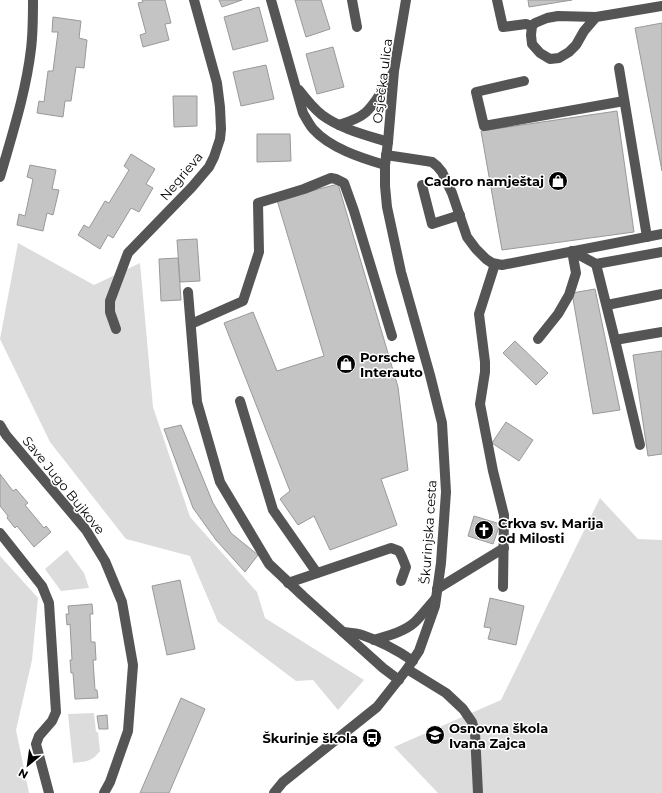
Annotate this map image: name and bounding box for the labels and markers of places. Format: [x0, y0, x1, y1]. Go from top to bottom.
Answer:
shop icon: Cadoro namještaj [547, 170, 569, 192]
place label: Cadoro namještaj [424, 173, 544, 189]
place label: Porsche Interauto [360, 349, 423, 380]
shop icon: Porsche Interauto [335, 353, 357, 375]
place label: Crkva sv. Marija od Milosti [498, 515, 603, 546]
church icon: Crkva sv. Marija od Milosti [473, 519, 495, 541]
place label: Osnovna škola Ivana Zajca [449, 720, 548, 751]
school or university icon: Osnovna škola Ivana Zajca [424, 724, 446, 746]
bus stop icon: Škurinje škola [361, 727, 383, 749]
place label: Škurinje škola [263, 730, 358, 746]

